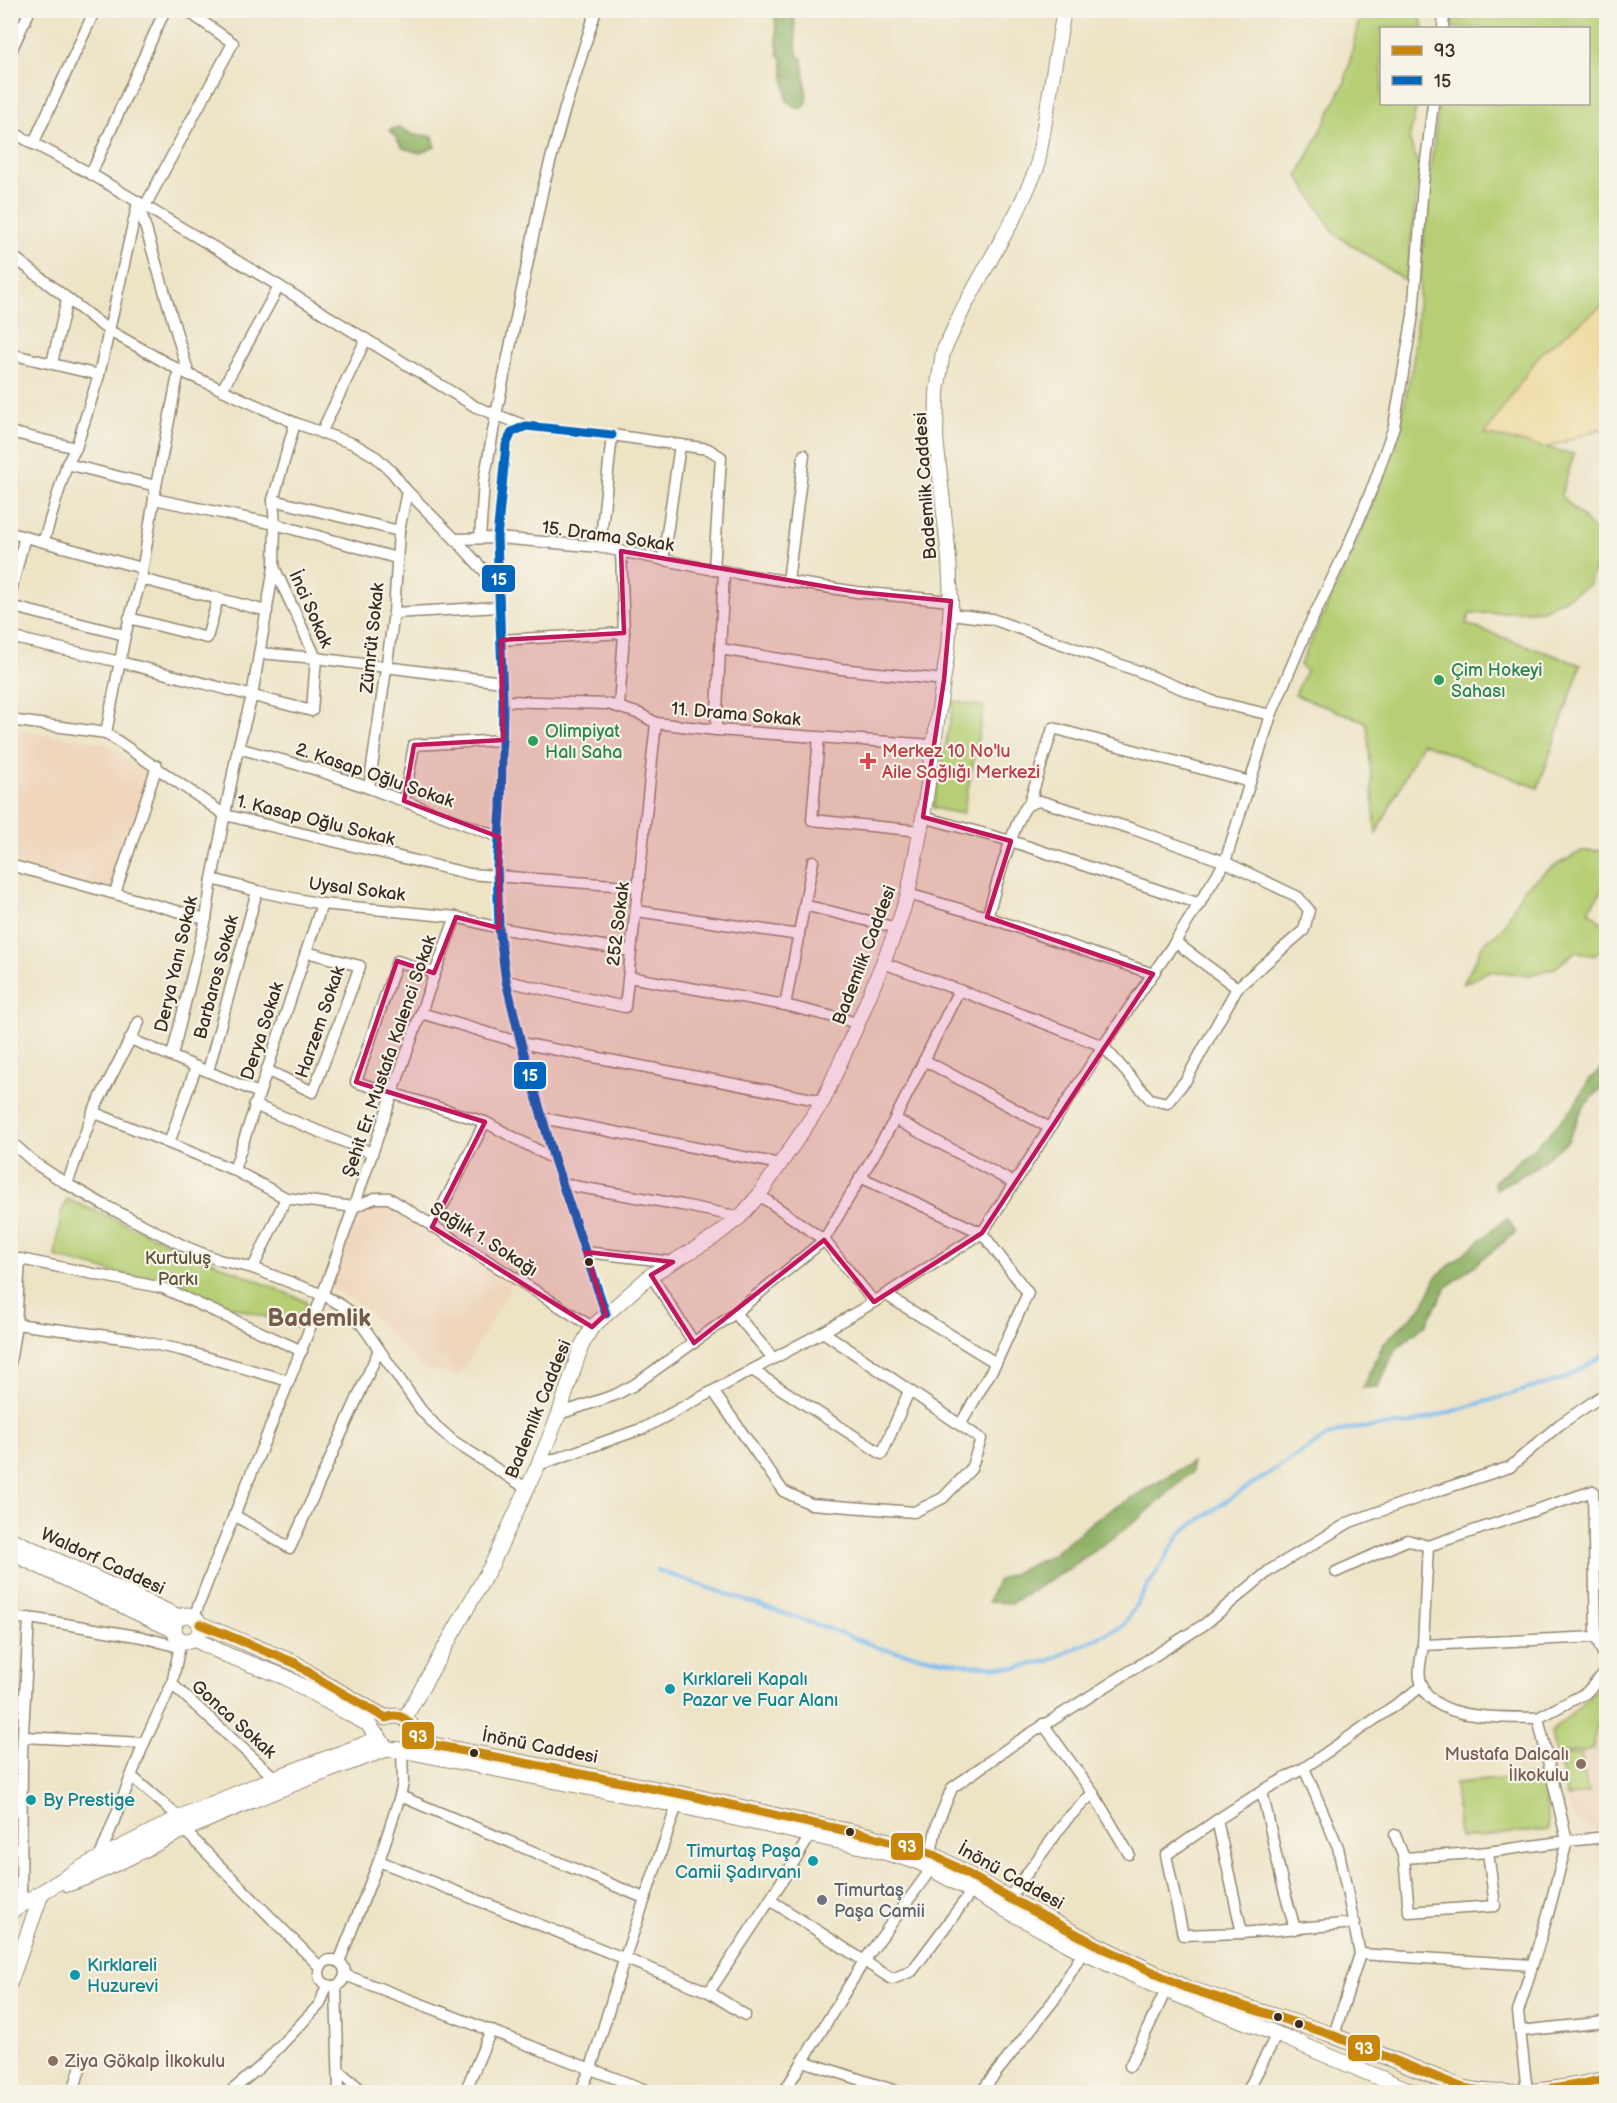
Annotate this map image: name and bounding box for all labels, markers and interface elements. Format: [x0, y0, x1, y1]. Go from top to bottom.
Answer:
legend [1380, 27, 1590, 105]
text: 93 [1434, 41, 1455, 62]
text: 15 [1434, 71, 1451, 92]
street label: Bademlik Caddesi [910, 412, 941, 560]
street label: 15. Drama Sokak [540, 517, 676, 556]
line badge: 15 [481, 564, 516, 593]
street label: İnci Sokak [284, 567, 338, 651]
text: 15 [491, 571, 507, 590]
street label: Zümrüt Sokak [356, 582, 389, 695]
place label: Çim Hokeyi Sahası [1451, 660, 1543, 702]
marker: Çim Hokeyi Sahası [1432, 673, 1446, 687]
street label: 11. Drama Sokak [670, 698, 802, 731]
place label: Olimpiyat Halı Saha [545, 721, 622, 763]
marker: Olimpiyat Halı Saha [526, 734, 540, 748]
street label: 2. Kasap Oğlu Sokak [293, 739, 457, 812]
place label: Merkez 10 No'lu Aile Sağlığı Merkezi [882, 741, 1040, 783]
marker: Merkez 10 No'lu Aile Sağlığı Merkezi [859, 752, 877, 770]
street label: 1. Kasap Oğlu Sokak [235, 791, 397, 850]
street label: Uysal Sokak [307, 873, 407, 906]
street label: 252 Sokak [603, 881, 634, 967]
street label: Bademlik Caddesi [828, 882, 901, 1028]
street label: Derya Yanı Sokak [151, 894, 202, 1034]
street label: Barbaros Sokak [190, 913, 243, 1042]
street label: Şehit Er. Mustafa Kalenci Sokak [338, 932, 441, 1180]
street label: Harzem Sokak [291, 963, 350, 1081]
street label: Derya Sokak [237, 979, 288, 1083]
line badge: 15 [513, 1061, 547, 1090]
text: 15 [522, 1067, 538, 1086]
street label: Sağlık 1. Sokağı [426, 1198, 541, 1281]
park label: Kurtuluş Parkı [145, 1248, 211, 1290]
unlabelled marker [583, 1256, 595, 1268]
district label: Bademlik [267, 1304, 371, 1333]
street label: Bademlik Caddesi [501, 1337, 576, 1482]
street label: Waldorf Caddesi [37, 1524, 168, 1599]
place label: Kırklareli Kapalı Pazar ve Fuar Alanı [682, 1669, 838, 1711]
street label: Gonca Sokak [187, 1676, 280, 1763]
marker: Kırklareli Kapalı Pazar ve Fuar Alanı [663, 1682, 677, 1696]
line badge: 93 [401, 1721, 435, 1750]
street label: İnönü Caddesi [480, 1724, 600, 1768]
text: 93 [409, 1728, 427, 1747]
place label: Mustafa Dalcalı İlkokulu [1444, 1744, 1569, 1786]
unlabelled marker [468, 1747, 480, 1759]
marker: Mustafa Dalcalı İlkokulu [1574, 1757, 1588, 1771]
place label: By Prestige [43, 1790, 135, 1811]
marker: By Prestige [24, 1793, 38, 1807]
unlabelled marker [844, 1826, 856, 1838]
line badge: 93 [890, 1832, 924, 1861]
text: 93 [898, 1838, 916, 1857]
street label: İnönü Caddesi [954, 1838, 1068, 1914]
place label: Timurtaş Paşa Camii Şadırvanı [675, 1841, 801, 1883]
marker: Timurtaş Paşa Camii Şadırvanı [806, 1854, 820, 1868]
place label: Timurtaş Paşa Camii [834, 1880, 925, 1922]
marker: Timurtaş Paşa Camii [815, 1893, 829, 1907]
place label: Kırklareli Huzurevi [87, 1955, 158, 1997]
marker: Kırklareli Huzurevi [68, 1968, 82, 1982]
unlabelled marker [1272, 2011, 1284, 2023]
unlabelled marker [1293, 2018, 1305, 2030]
line badge: 93 [1347, 2034, 1381, 2062]
text: 93 [1355, 2040, 1373, 2059]
place label: Ziya Gökalp İlkokulu [64, 2050, 225, 2072]
marker: Ziya Gökalp İlkokulu [46, 2054, 60, 2068]

